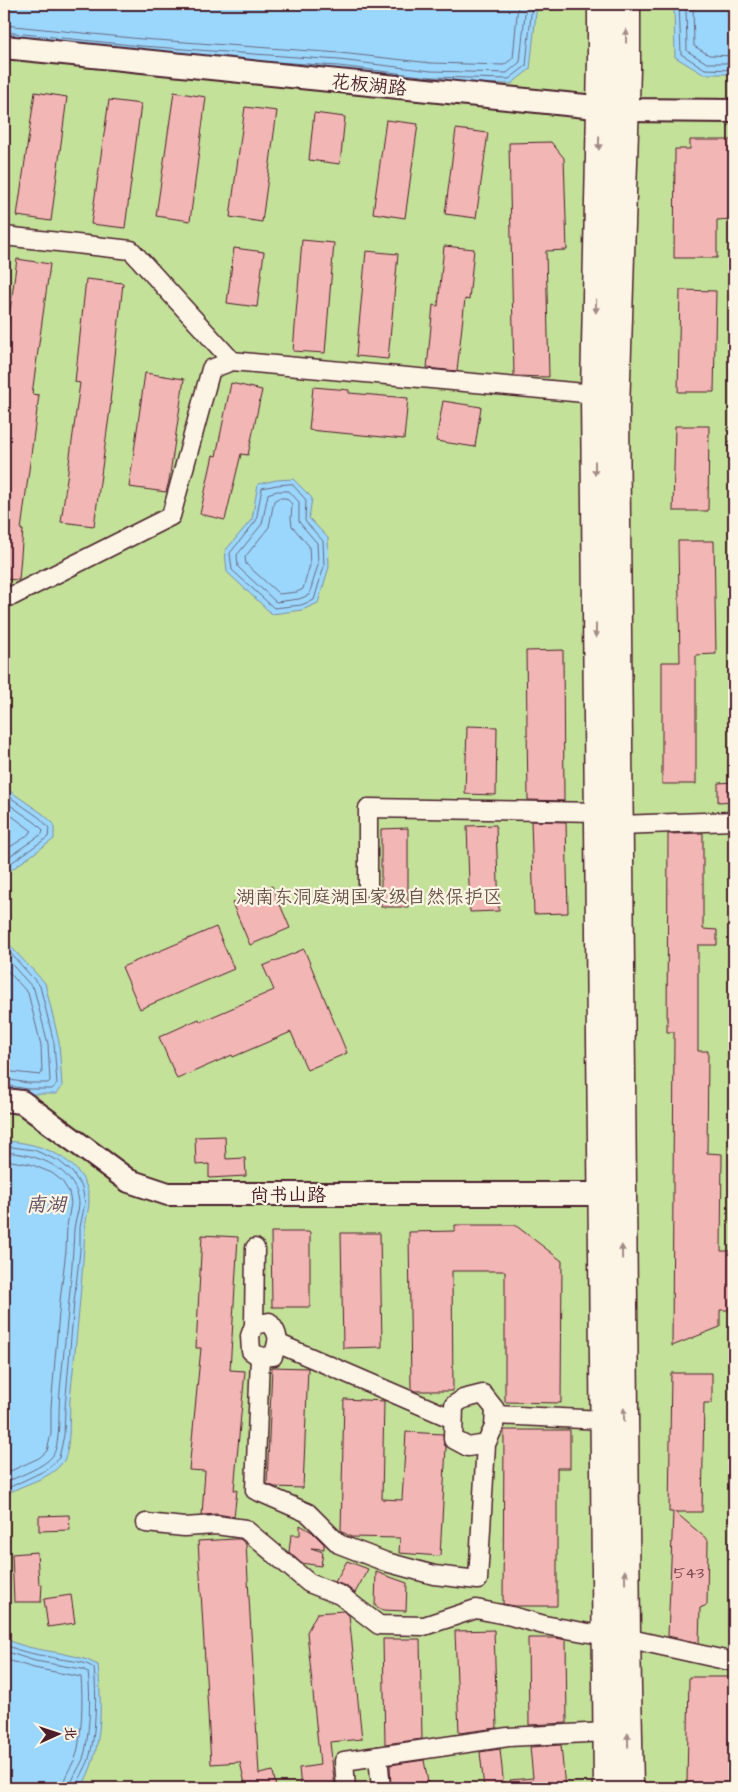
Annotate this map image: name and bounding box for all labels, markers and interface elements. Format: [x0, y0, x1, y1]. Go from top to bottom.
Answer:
one-way arrow [622, 28, 630, 44]
street label: 花板湖路 [330, 68, 408, 103]
one-way arrow [595, 136, 603, 152]
one-way arrow [592, 298, 600, 314]
one-way arrow [591, 461, 599, 477]
one-way arrow [592, 623, 600, 639]
park label: 湖南东洞庭湖国家级自然保护区 [236, 884, 502, 911]
street label: 尚书山路 [250, 1182, 326, 1209]
water label: 南湖 [26, 1191, 68, 1219]
one-way arrow [618, 1244, 626, 1260]
one-way arrow [619, 1406, 627, 1422]
house number: 543 [674, 1562, 704, 1584]
one-way arrow [621, 1569, 629, 1585]
north arrow [32, 1710, 82, 1760]
text: 北 [60, 1726, 80, 1741]
one-way arrow [624, 1731, 632, 1747]

